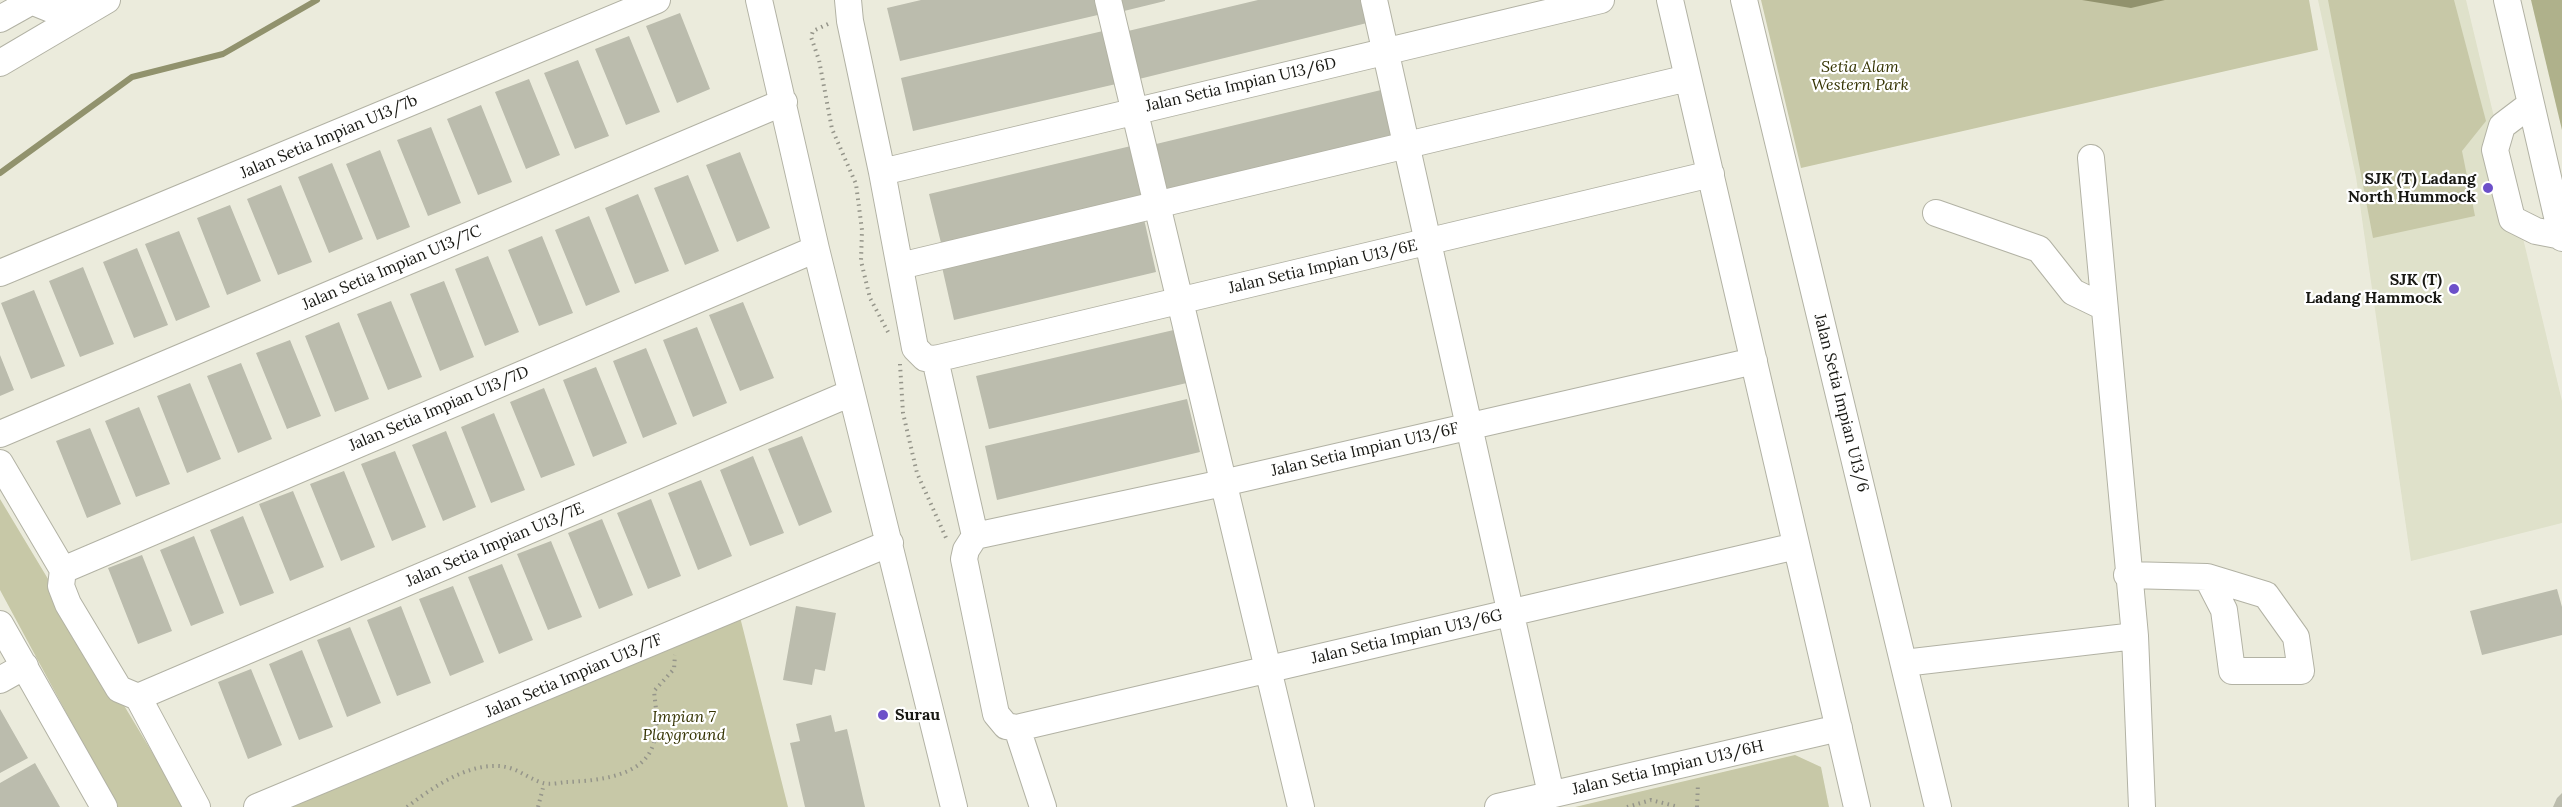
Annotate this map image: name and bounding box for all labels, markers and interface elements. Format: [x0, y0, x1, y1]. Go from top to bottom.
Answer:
street label: Jalan Setia Impian U13/6D [1144, 54, 1338, 116]
park label: Setia Alam Western Park [1811, 57, 1909, 95]
street label: Jalan Setia Impian U13/7b [237, 91, 421, 183]
place label: SJK (T) Ladang North Hummock [2348, 169, 2476, 207]
marker: SJK (T) Ladang North Hummock [2481, 181, 2495, 195]
street label: Jalan Setia Impian U13/7C [300, 221, 484, 315]
street label: Jalan Setia Impian U13/6E [1227, 236, 1419, 298]
place label: SJK (T) Ladang Hammock [2305, 270, 2442, 308]
marker: SJK (T) Ladang Hammock [2447, 282, 2461, 296]
street label: Jalan Setia Impian U13/6 [1810, 312, 1872, 494]
street label: Jalan Setia Impian U13/7D [346, 362, 532, 456]
street label: Jalan Setia Impian U13/6F [1269, 419, 1461, 481]
street label: Jalan Setia Impian U13/7E [403, 499, 587, 591]
street label: Jalan Setia Impian U13/6G [1310, 606, 1504, 668]
street label: Jalan Setia Impian U13/7F [483, 630, 665, 722]
place label: Surau [895, 705, 940, 725]
park label: Impian 7 Playground [642, 707, 726, 745]
marker: Surau [876, 708, 890, 722]
street label: Jalan Setia Impian U13/6H [1571, 737, 1765, 799]

